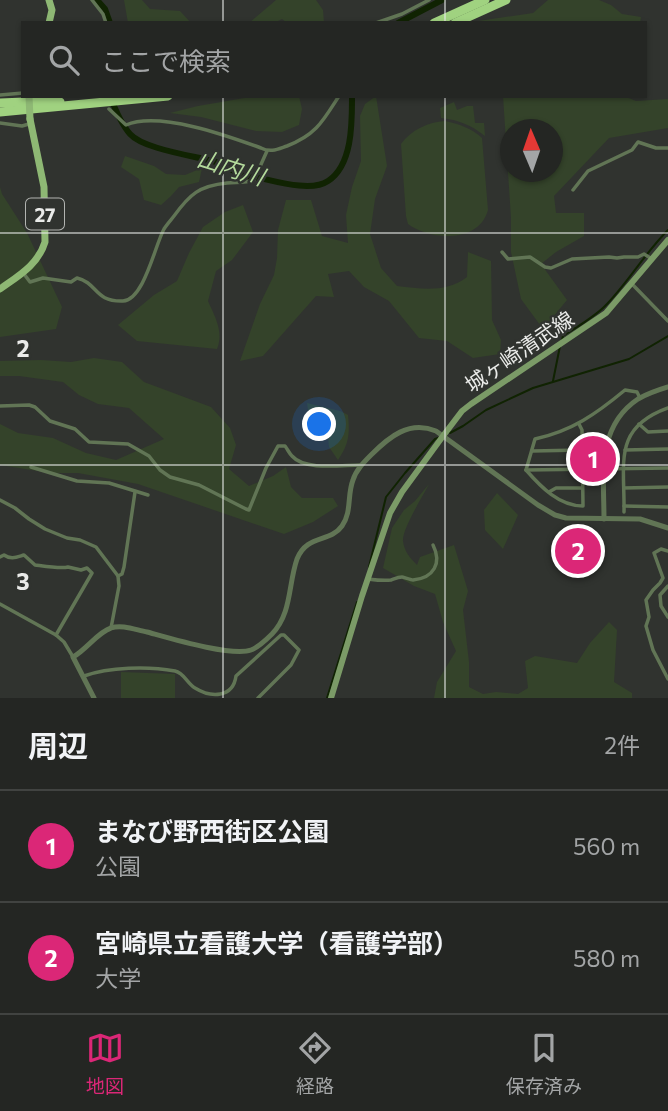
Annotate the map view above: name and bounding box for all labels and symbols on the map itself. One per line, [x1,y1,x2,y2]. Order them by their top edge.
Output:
north arrow [500,119,563,182]
water label: 山内川 [194,144,271,191]
road number: 27 [26,198,64,230]
street label: 城ヶ崎清武線 [460,305,578,397]
text: 2 [16,334,30,362]
your location [302,407,336,441]
pin: 1 [570,433,616,485]
pin: 2 [555,525,601,577]
text: 3 [16,567,30,595]

